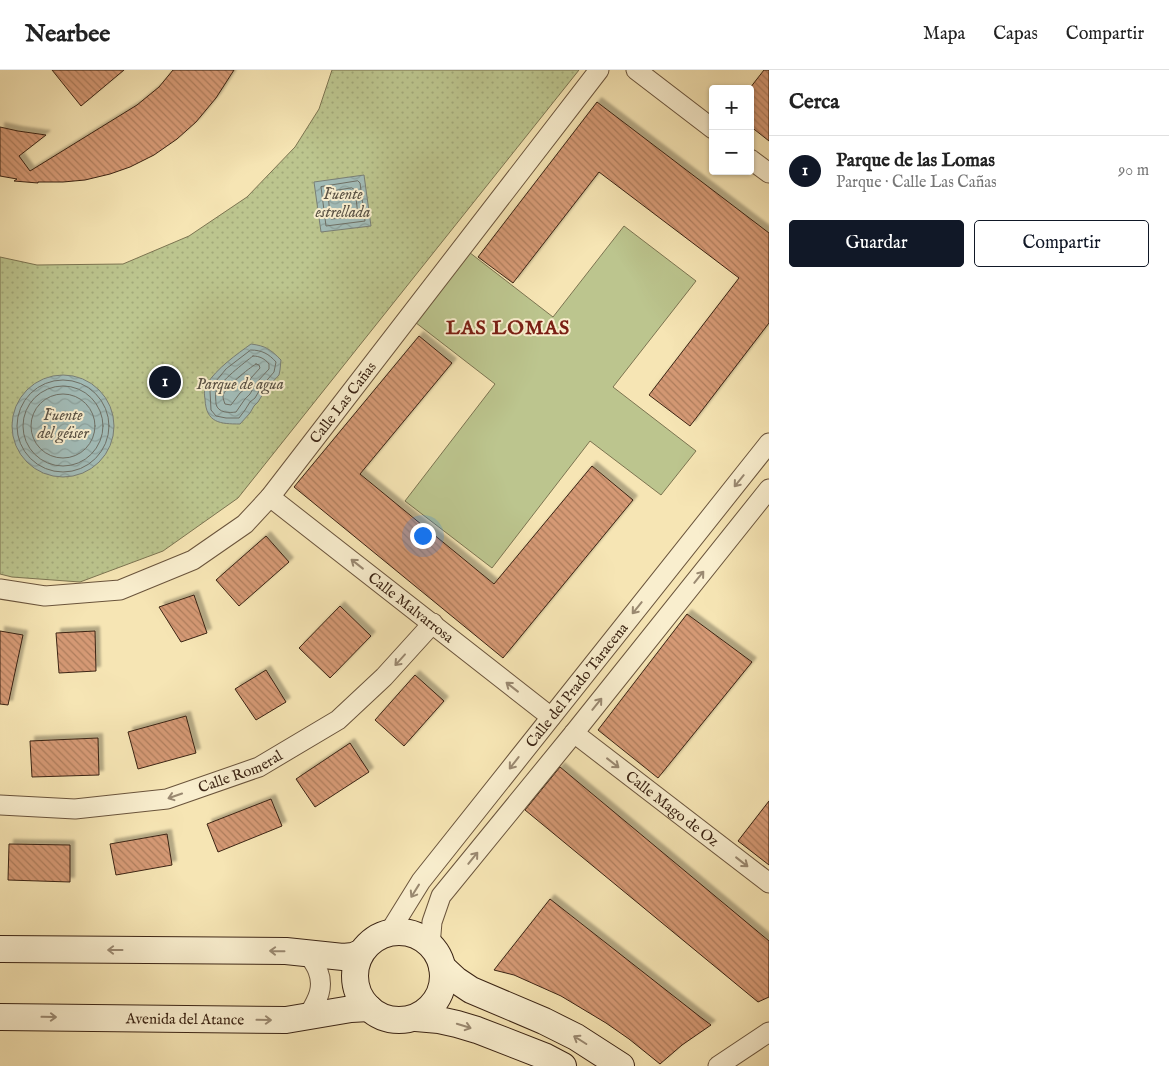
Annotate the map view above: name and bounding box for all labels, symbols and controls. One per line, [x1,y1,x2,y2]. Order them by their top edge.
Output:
text: Nearbee [25,19,110,50]
text: Mapa [923,23,965,46]
text: Capas [993,23,1038,46]
text: Compartir [1066,23,1144,46]
map controls [709,85,754,175]
button: + [709,85,754,130]
text: Cerca [789,89,839,116]
button: − [709,130,754,175]
text: Parque de las Lomas [836,149,995,173]
text: 1 [802,161,808,181]
text: 90 m [1118,161,1149,181]
text: Parque · Calle Las Cañas [836,173,997,193]
water label: Fuente estrellada [315,185,370,223]
button: Guardar [789,220,964,267]
button: Compartir [974,220,1149,267]
district label: LAS LOMAS [446,316,570,341]
street label: Calle Las Cañas [305,358,380,447]
pin: 1 [149,363,181,401]
water label: Parque de agua [196,375,284,395]
water label: Fuente del géiser [36,406,90,444]
one-way arrow [733,474,744,487]
your location [410,523,436,549]
one-way arrow [351,559,364,570]
street label: Calle Malvarrosa [364,568,458,647]
one-way arrow [693,571,704,584]
one-way arrow [632,601,643,614]
street label: Calle del Prado Taracena [521,619,632,751]
one-way arrow [394,653,406,666]
one-way arrow [506,681,519,692]
one-way arrow [592,698,603,711]
street label: Calle Romeral [196,745,287,797]
one-way arrow [509,756,520,769]
one-way arrow [606,757,619,768]
street label: Calle Mago de Oz [622,767,723,851]
one-way arrow [168,792,183,801]
one-way arrow [467,851,478,864]
one-way arrow [735,857,749,867]
one-way arrow [410,883,420,897]
one-way arrow [107,945,124,955]
one-way arrow [270,946,286,956]
street label: Avenida del Atance [125,1009,244,1029]
one-way arrow [40,1012,56,1022]
one-way arrow [255,1015,271,1024]
one-way arrow [456,1022,472,1032]
one-way arrow [574,1034,588,1044]

